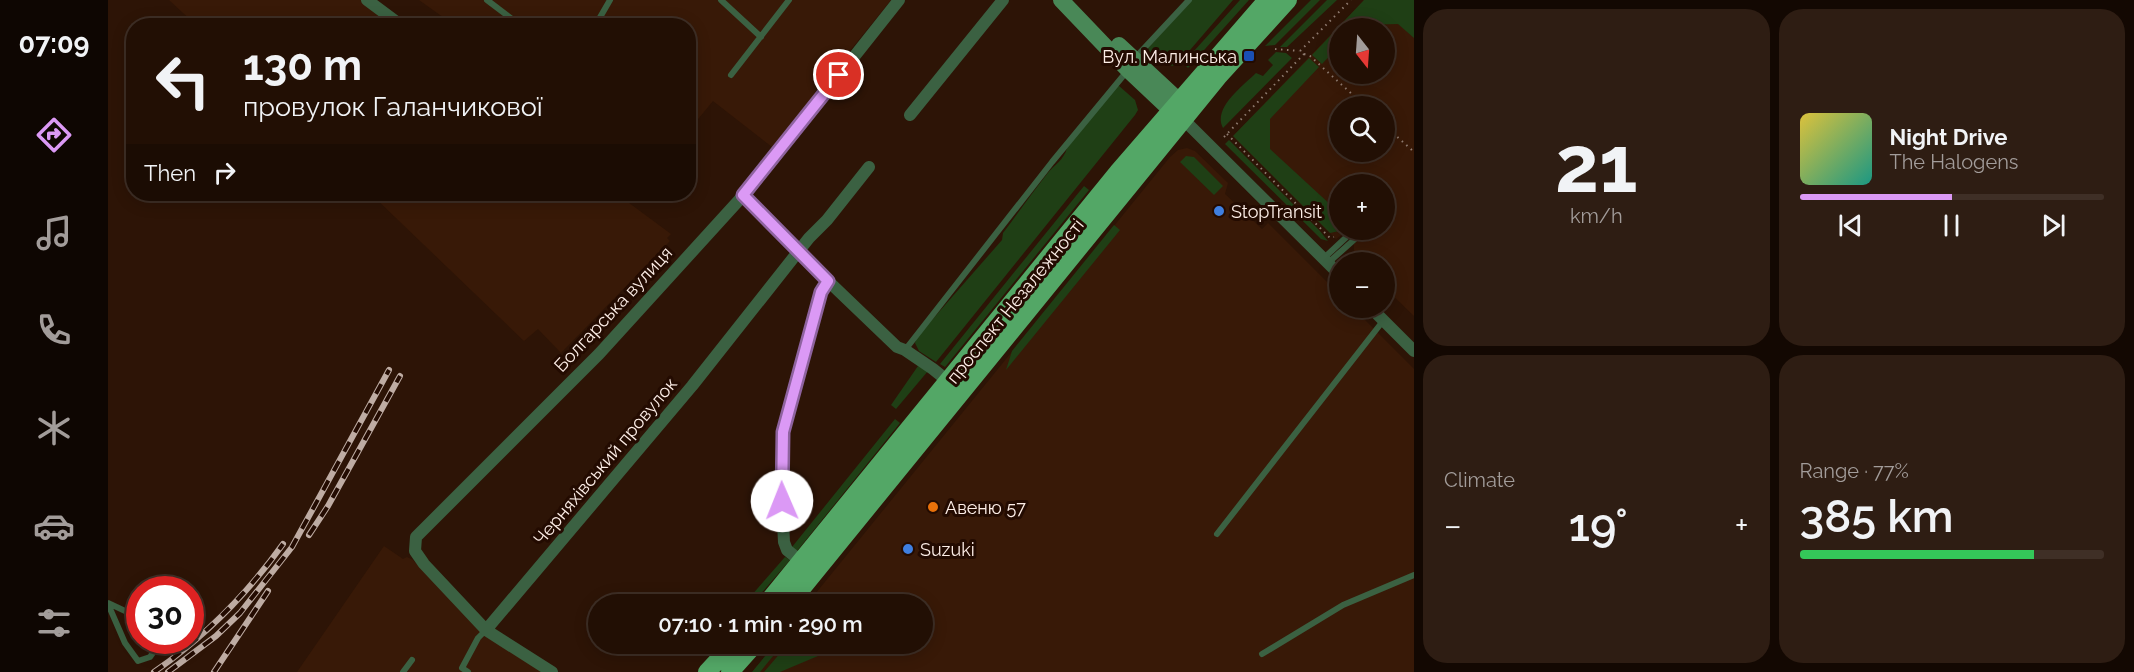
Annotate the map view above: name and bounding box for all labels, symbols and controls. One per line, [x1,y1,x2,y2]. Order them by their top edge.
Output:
north arrow [1329,18,1395,84]
map controls [1329,18,1395,318]
text: 07:09 [19,28,89,59]
text: 130 m [243,41,362,90]
icon: left [144,42,222,120]
place label: Вул. Малинська [1102,46,1237,67]
pin [813,49,864,100]
marker: Вул. Малинська [1242,49,1256,63]
icon: arrive [822,58,855,91]
text: провулок Галанчикової [243,91,543,122]
button: search [1329,96,1395,162]
icon: directions [33,114,75,156]
text: 21 [1555,119,1638,210]
text: Night Drive [1890,124,2008,150]
text: The Halogens [1890,150,2019,174]
icon: right [208,156,241,189]
text: Then [144,160,196,186]
button: + [1329,174,1395,240]
place label: StopTransit [1231,201,1322,222]
marker: StopTransit [1212,204,1226,218]
text: km/h [1570,204,1623,228]
icon: previous [1834,209,1867,242]
icon: pause [1935,209,1968,242]
icon: next [2037,209,2070,242]
icon: music [33,212,75,254]
street label: проспект Незалежності [942,214,1088,388]
street label: Болгарська вулиця [550,242,676,376]
button: − [1329,252,1395,318]
icon: phone [33,309,75,351]
street label: Черняхівський провулок [529,373,681,549]
icon: climate [33,407,75,449]
text: Range · 77% [1800,459,1909,483]
text: Climate [1444,468,1515,492]
position arrow [750,469,814,533]
text: 385 km [1800,490,1954,543]
place label: Авеню 57 [945,497,1026,518]
text: 19° [1569,499,1628,552]
marker: Авеню 57 [926,500,940,514]
icon: car [33,505,75,547]
text: − [1444,506,1462,545]
text: + [1735,506,1748,545]
place label: Suzuki [920,539,975,560]
marker: Suzuki [901,542,915,556]
speed limit sign: 30 [126,576,204,654]
icon: filters [33,602,75,644]
text: 07:10 · 1 min · 290 m [658,611,863,637]

